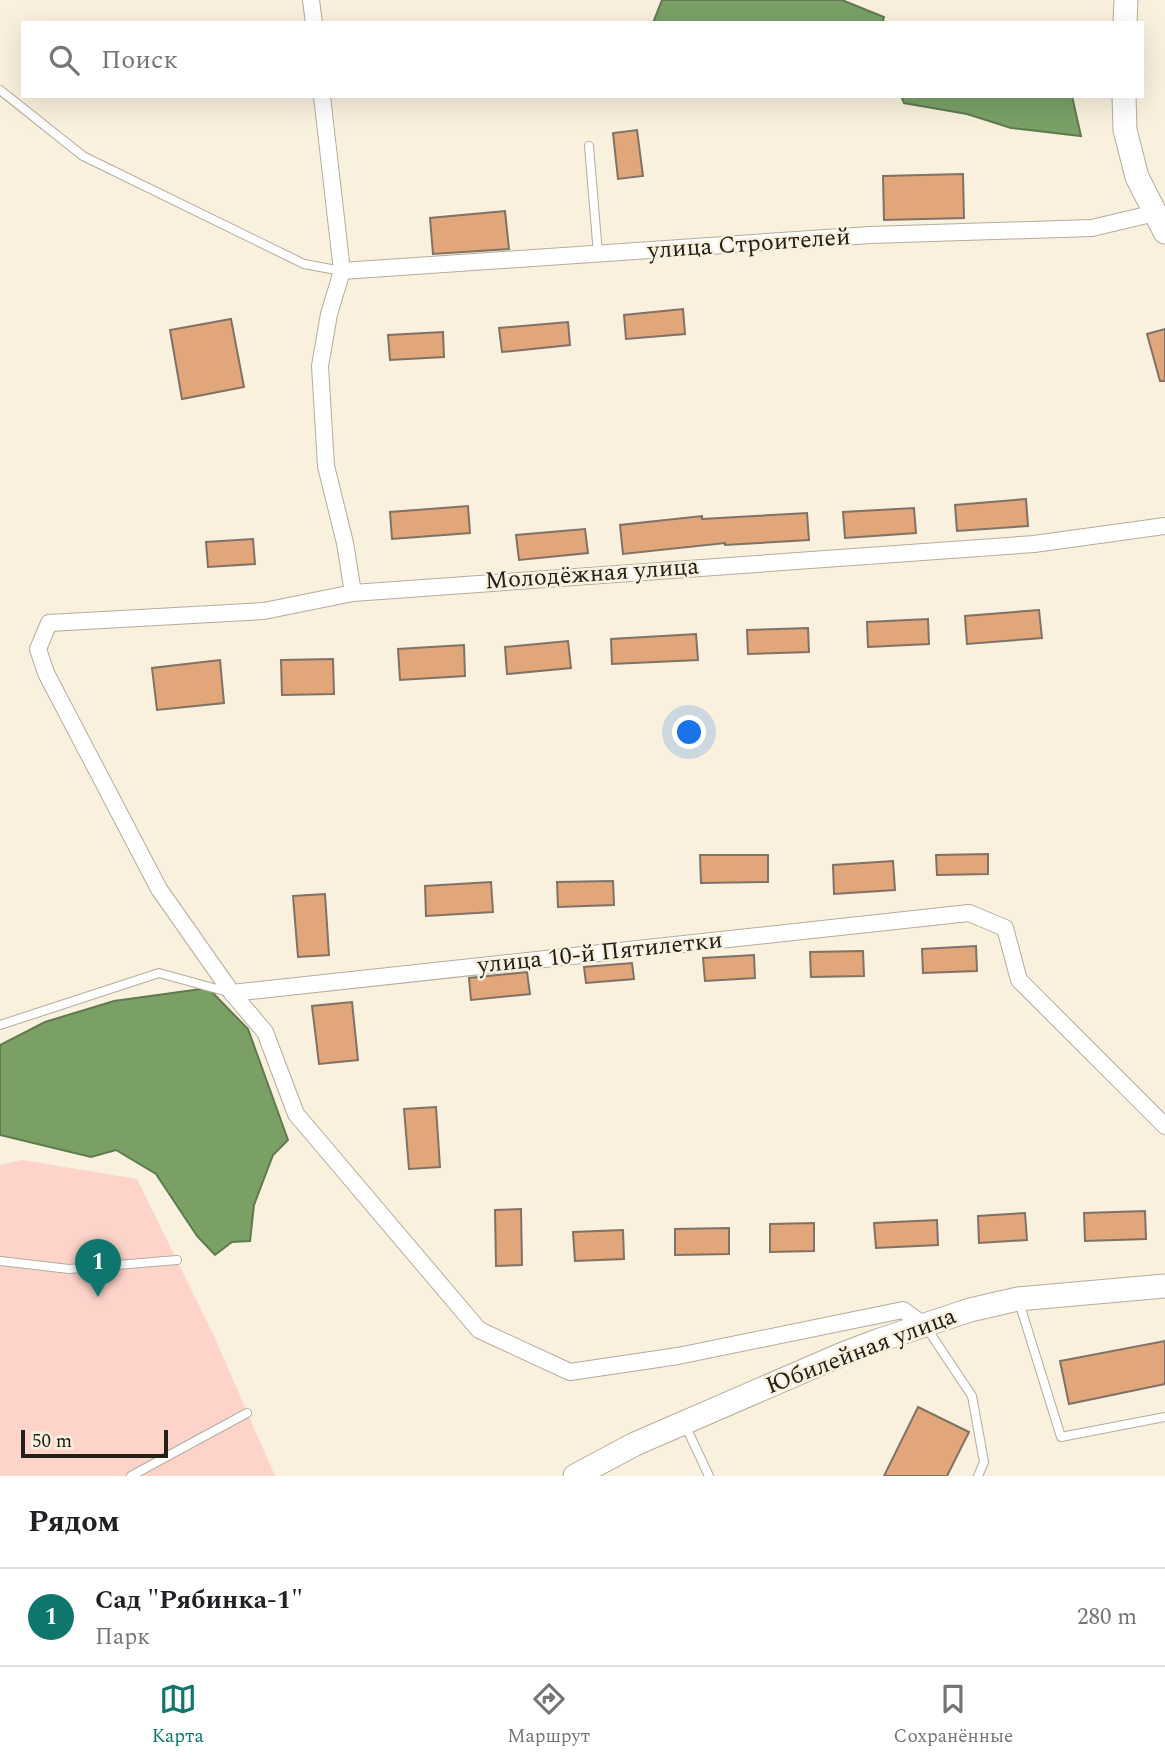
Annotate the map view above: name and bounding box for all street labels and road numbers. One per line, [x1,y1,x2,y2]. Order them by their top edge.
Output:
street label: улица Строителей [645,219,852,269]
street label: Молодёжная улица [484,549,700,599]
street label: улица 10-й Пятилетки [475,922,724,984]
street label: Юбилейная улица [761,1298,962,1404]

